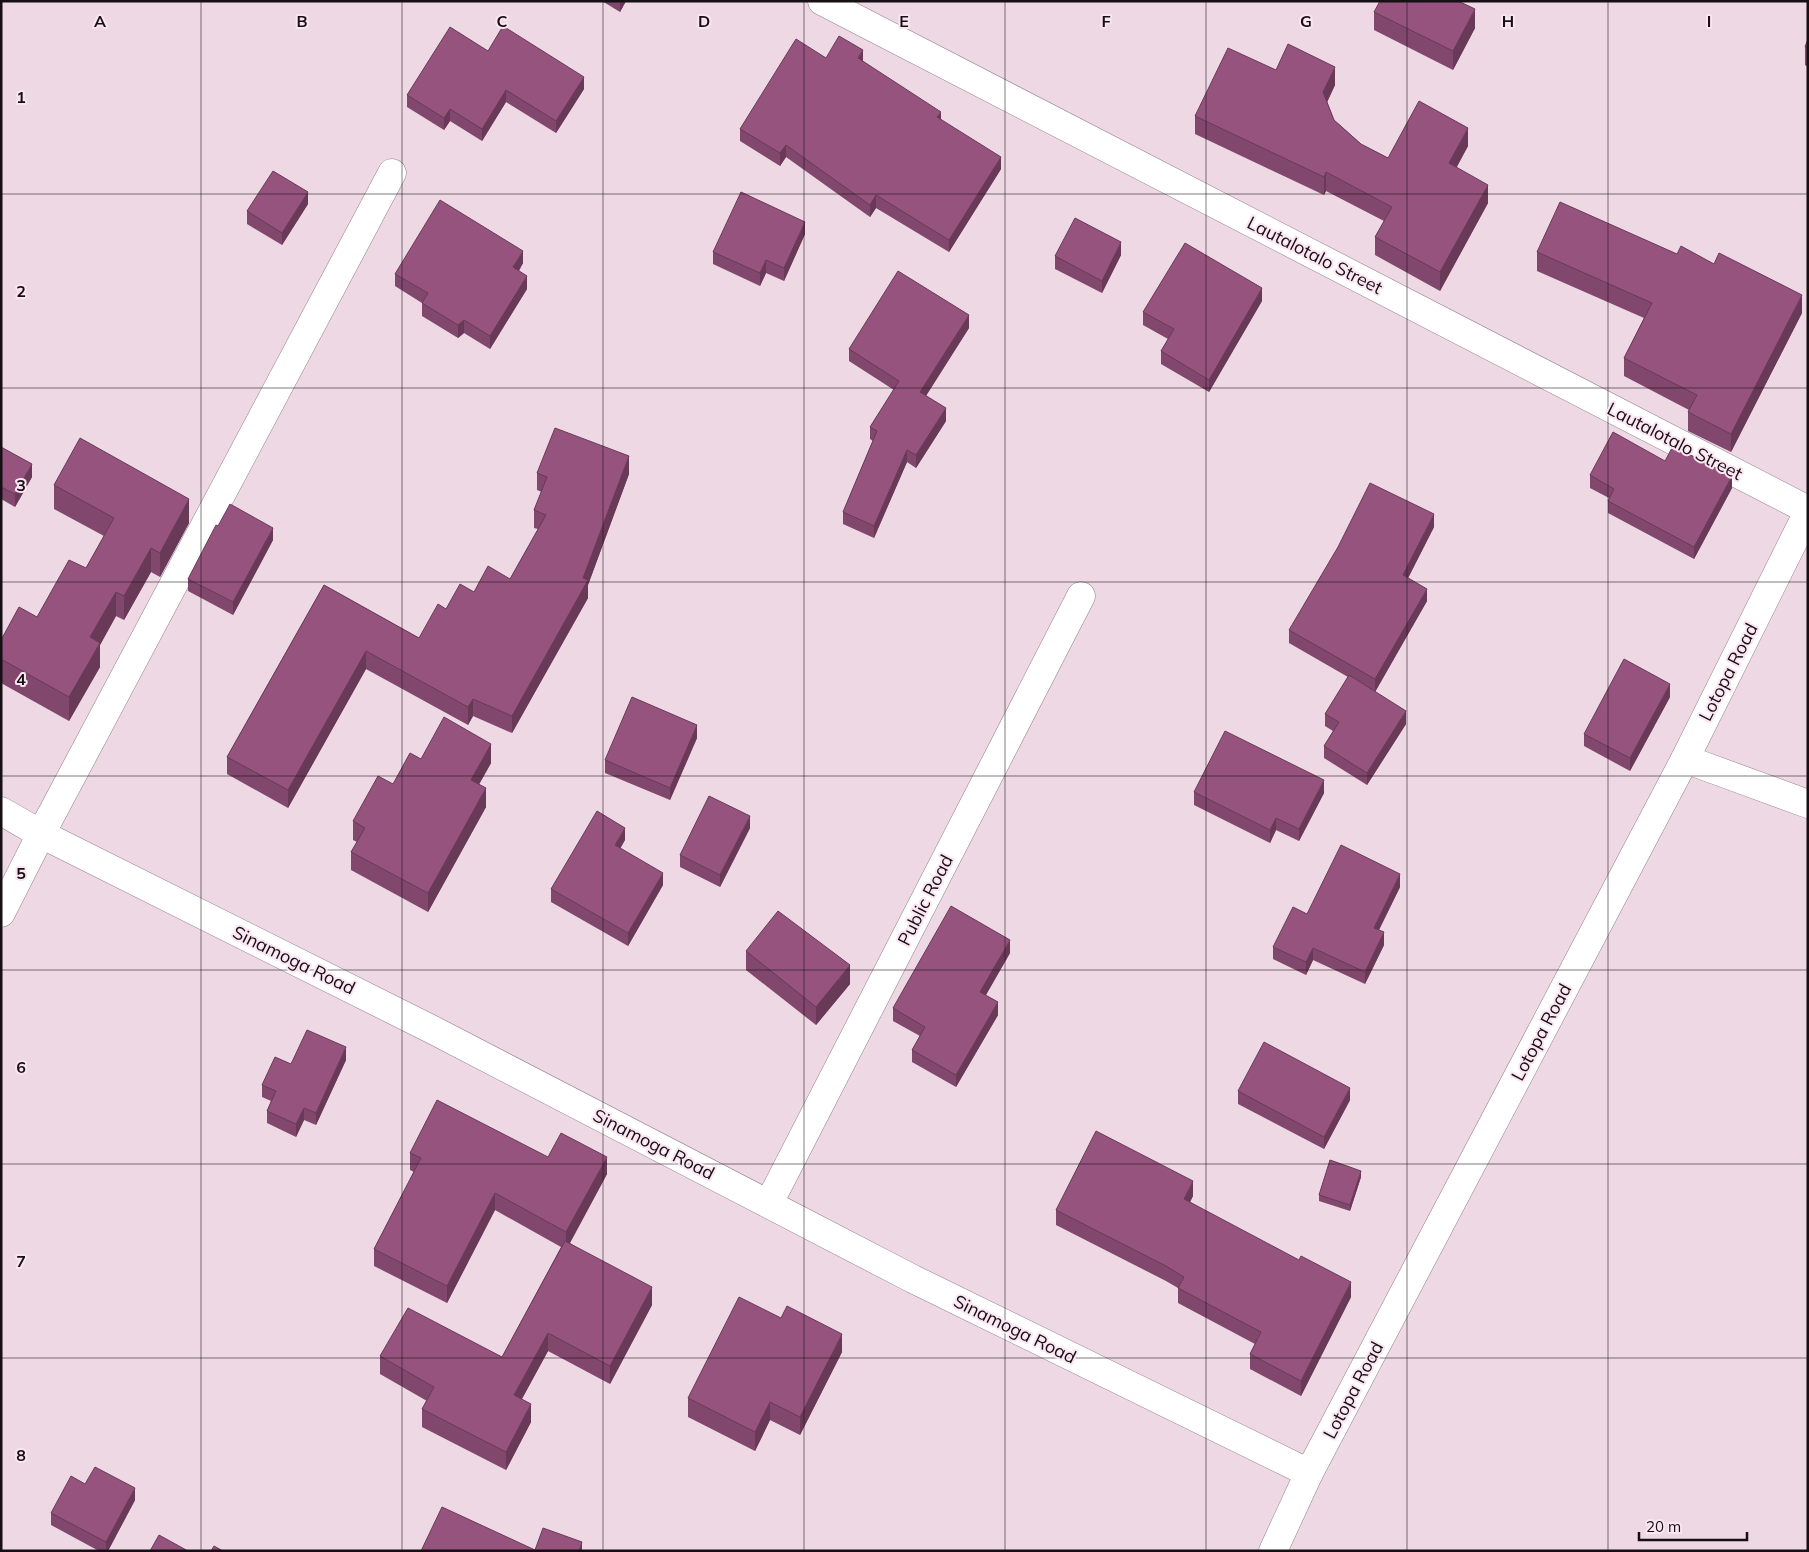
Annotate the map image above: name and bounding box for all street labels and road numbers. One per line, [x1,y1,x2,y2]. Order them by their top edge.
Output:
street label: Lautalotalo Street [1244,211,1386,299]
street label: Lautalotalo Street [1604,397,1746,485]
street label: Lotopa Road [1694,619,1762,725]
street label: Public Road [892,851,958,949]
street label: Sinamoga Road [229,920,359,1000]
street label: Lotopa Road [1506,979,1576,1085]
street label: Sinamoga Road [589,1103,719,1185]
street label: Sinamoga Road [950,1289,1080,1369]
street label: Lotopa Road [1318,1337,1388,1443]

